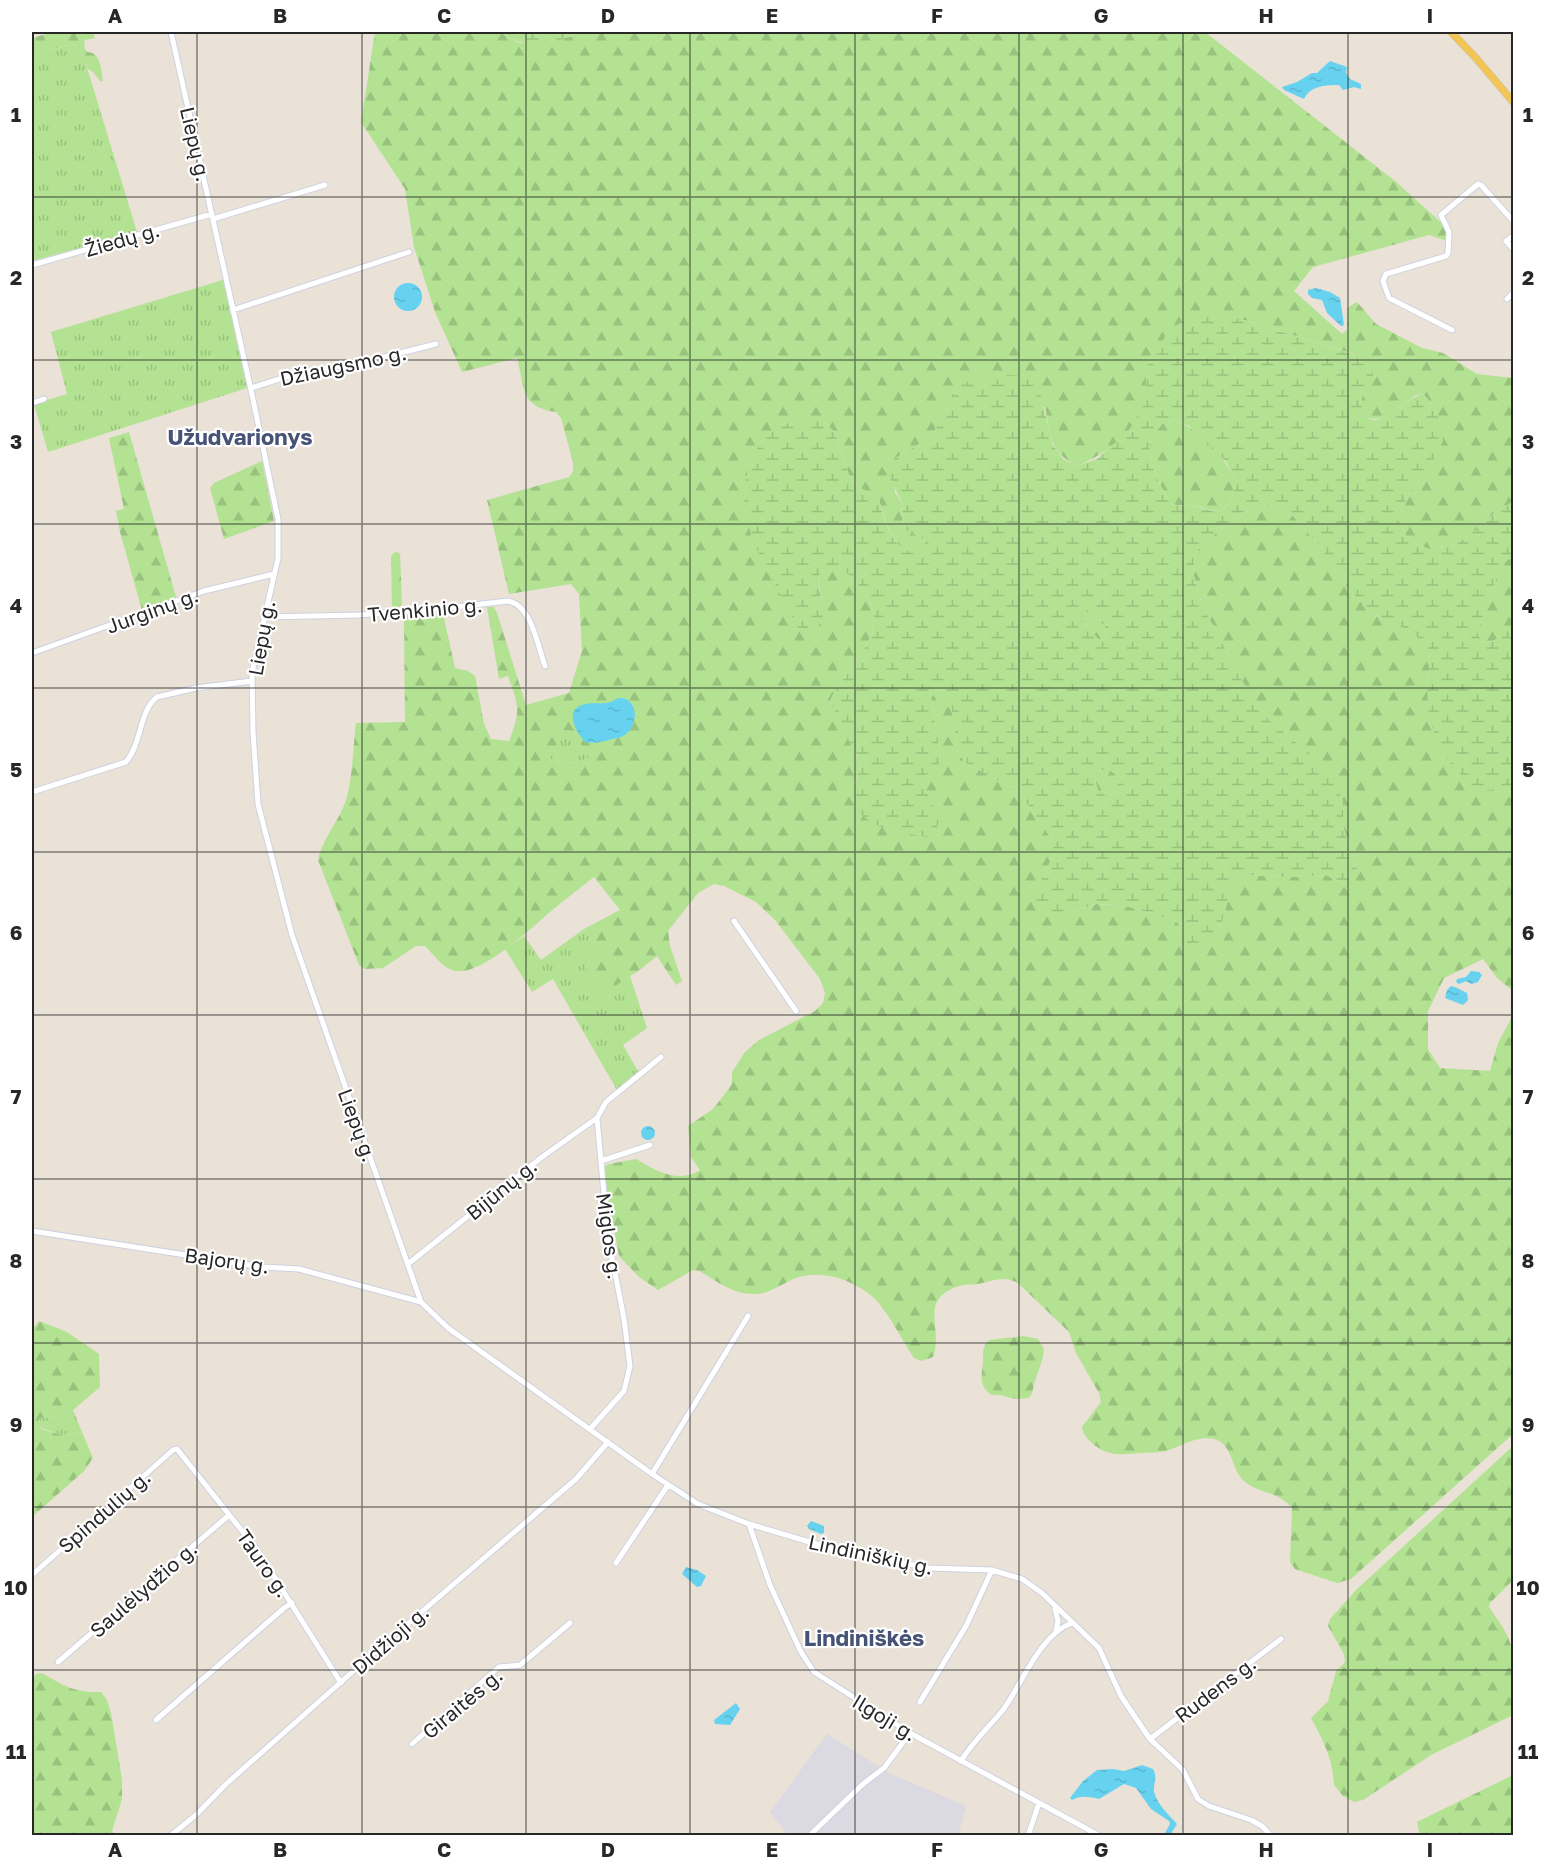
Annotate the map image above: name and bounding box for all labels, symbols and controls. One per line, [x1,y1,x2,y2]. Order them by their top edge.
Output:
text: A [108,3,122,27]
text: B [273,3,287,27]
text: C [437,3,451,27]
text: D [601,3,615,27]
text: E [766,3,778,27]
text: F [931,3,943,27]
text: G [1094,3,1108,27]
text: H [1258,3,1274,27]
text: I [1427,3,1433,27]
text: 1 [11,102,21,126]
text: 1 [1523,102,1533,126]
street label: Liepų g. [176,104,216,184]
street label: Žiedų g. [82,217,162,261]
text: 2 [10,265,22,289]
text: 2 [1522,265,1534,289]
street label: Džiaugsmo g. [278,340,408,390]
district label: Užudvarionys [167,423,313,450]
text: 3 [10,429,22,453]
text: 3 [1522,429,1534,453]
street label: Jurginų g. [103,582,201,638]
street label: Tvenkinio g. [367,592,483,626]
text: 4 [10,593,22,617]
text: 4 [1522,593,1534,617]
street label: Liepų g. [243,598,279,678]
text: 5 [10,757,22,781]
text: 5 [1522,757,1534,781]
text: 6 [10,920,22,944]
text: 6 [1522,920,1534,944]
text: 7 [11,1084,22,1108]
text: 7 [1523,1084,1534,1108]
street label: Liepų g. [334,1085,382,1165]
street label: Bijūnų g. [461,1153,541,1225]
street label: Miglos g. [592,1191,628,1281]
street label: Bajorų g. [183,1242,271,1278]
text: 8 [10,1248,22,1272]
text: 8 [1522,1248,1534,1272]
text: 9 [10,1412,22,1436]
text: 9 [1522,1412,1534,1436]
street label: Spindulių g. [53,1464,155,1558]
street label: Tauro g. [232,1525,296,1601]
street label: Lindiniškių g. [806,1529,936,1579]
street label: Saulėlydžio g. [85,1536,201,1642]
text: 10 [4,1575,28,1599]
text: 10 [1516,1575,1540,1599]
street label: Didžioji g. [347,1599,433,1679]
district label: Lindiniškės [804,1624,924,1651]
street label: Rudens g. [1170,1651,1260,1727]
street label: Giraitės g. [417,1663,507,1743]
street label: Ilgoji g. [848,1688,922,1746]
text: 11 [6,1739,26,1763]
text: 11 [1518,1739,1538,1763]
text: A [108,1837,122,1861]
text: B [273,1837,287,1861]
text: C [437,1837,451,1861]
text: D [601,1837,615,1861]
text: E [766,1837,778,1861]
text: F [931,1837,943,1861]
text: G [1094,1837,1108,1861]
text: H [1258,1837,1274,1861]
text: I [1427,1837,1433,1861]

